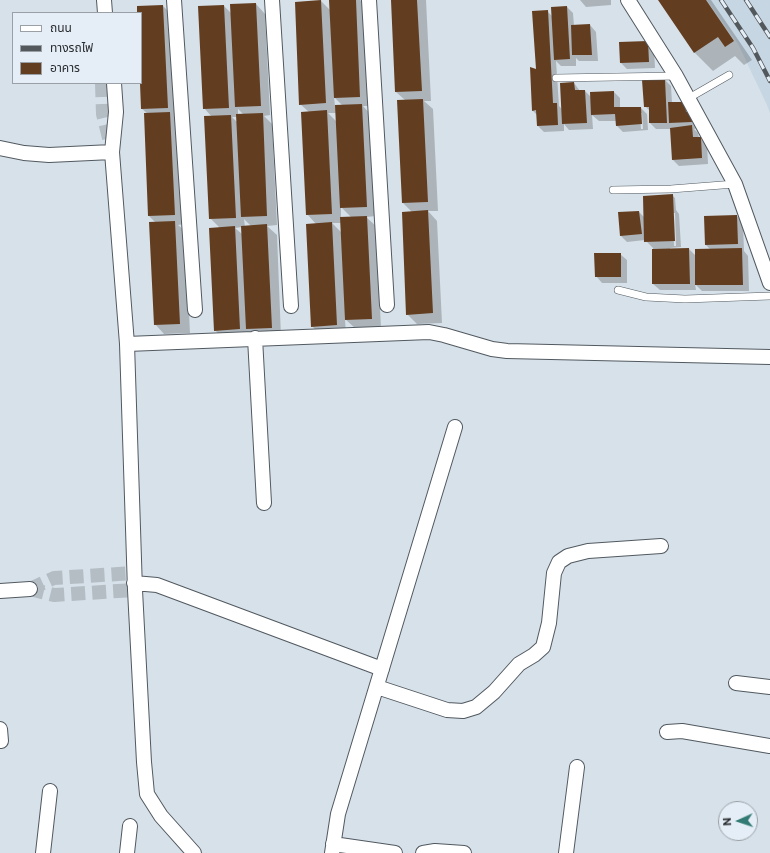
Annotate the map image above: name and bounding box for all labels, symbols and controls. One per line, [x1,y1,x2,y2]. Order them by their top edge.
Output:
legend [12,12,142,84]
text: ถนน [50,20,72,34]
text: ทางรถไฟ [50,40,93,54]
text: อาคาร [50,60,80,74]
north arrow [718,801,758,841]
text: N [720,817,733,826]

